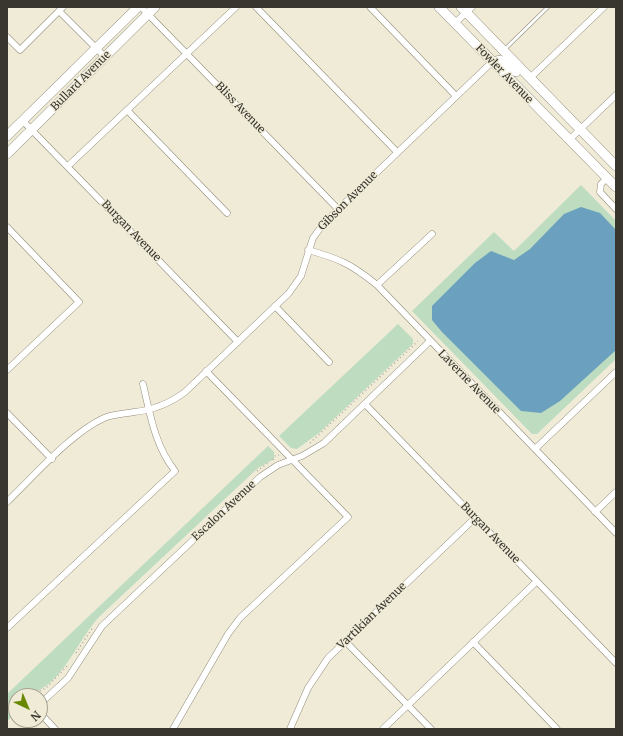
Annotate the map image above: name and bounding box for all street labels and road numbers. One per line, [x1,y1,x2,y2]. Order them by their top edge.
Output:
street label: Fowler Avenue [472,42,536,106]
street label: Bullard Avenue [48,48,114,114]
street label: Bliss Avenue [212,80,268,136]
street label: Gibson Avenue [316,169,380,233]
street label: Burgan Avenue [98,198,164,264]
street label: Laverne Avenue [435,347,503,417]
street label: Escalon Avenue [189,478,259,544]
street label: Burgan Avenue [457,500,523,566]
street label: Vartikian Avenue [335,580,409,652]

